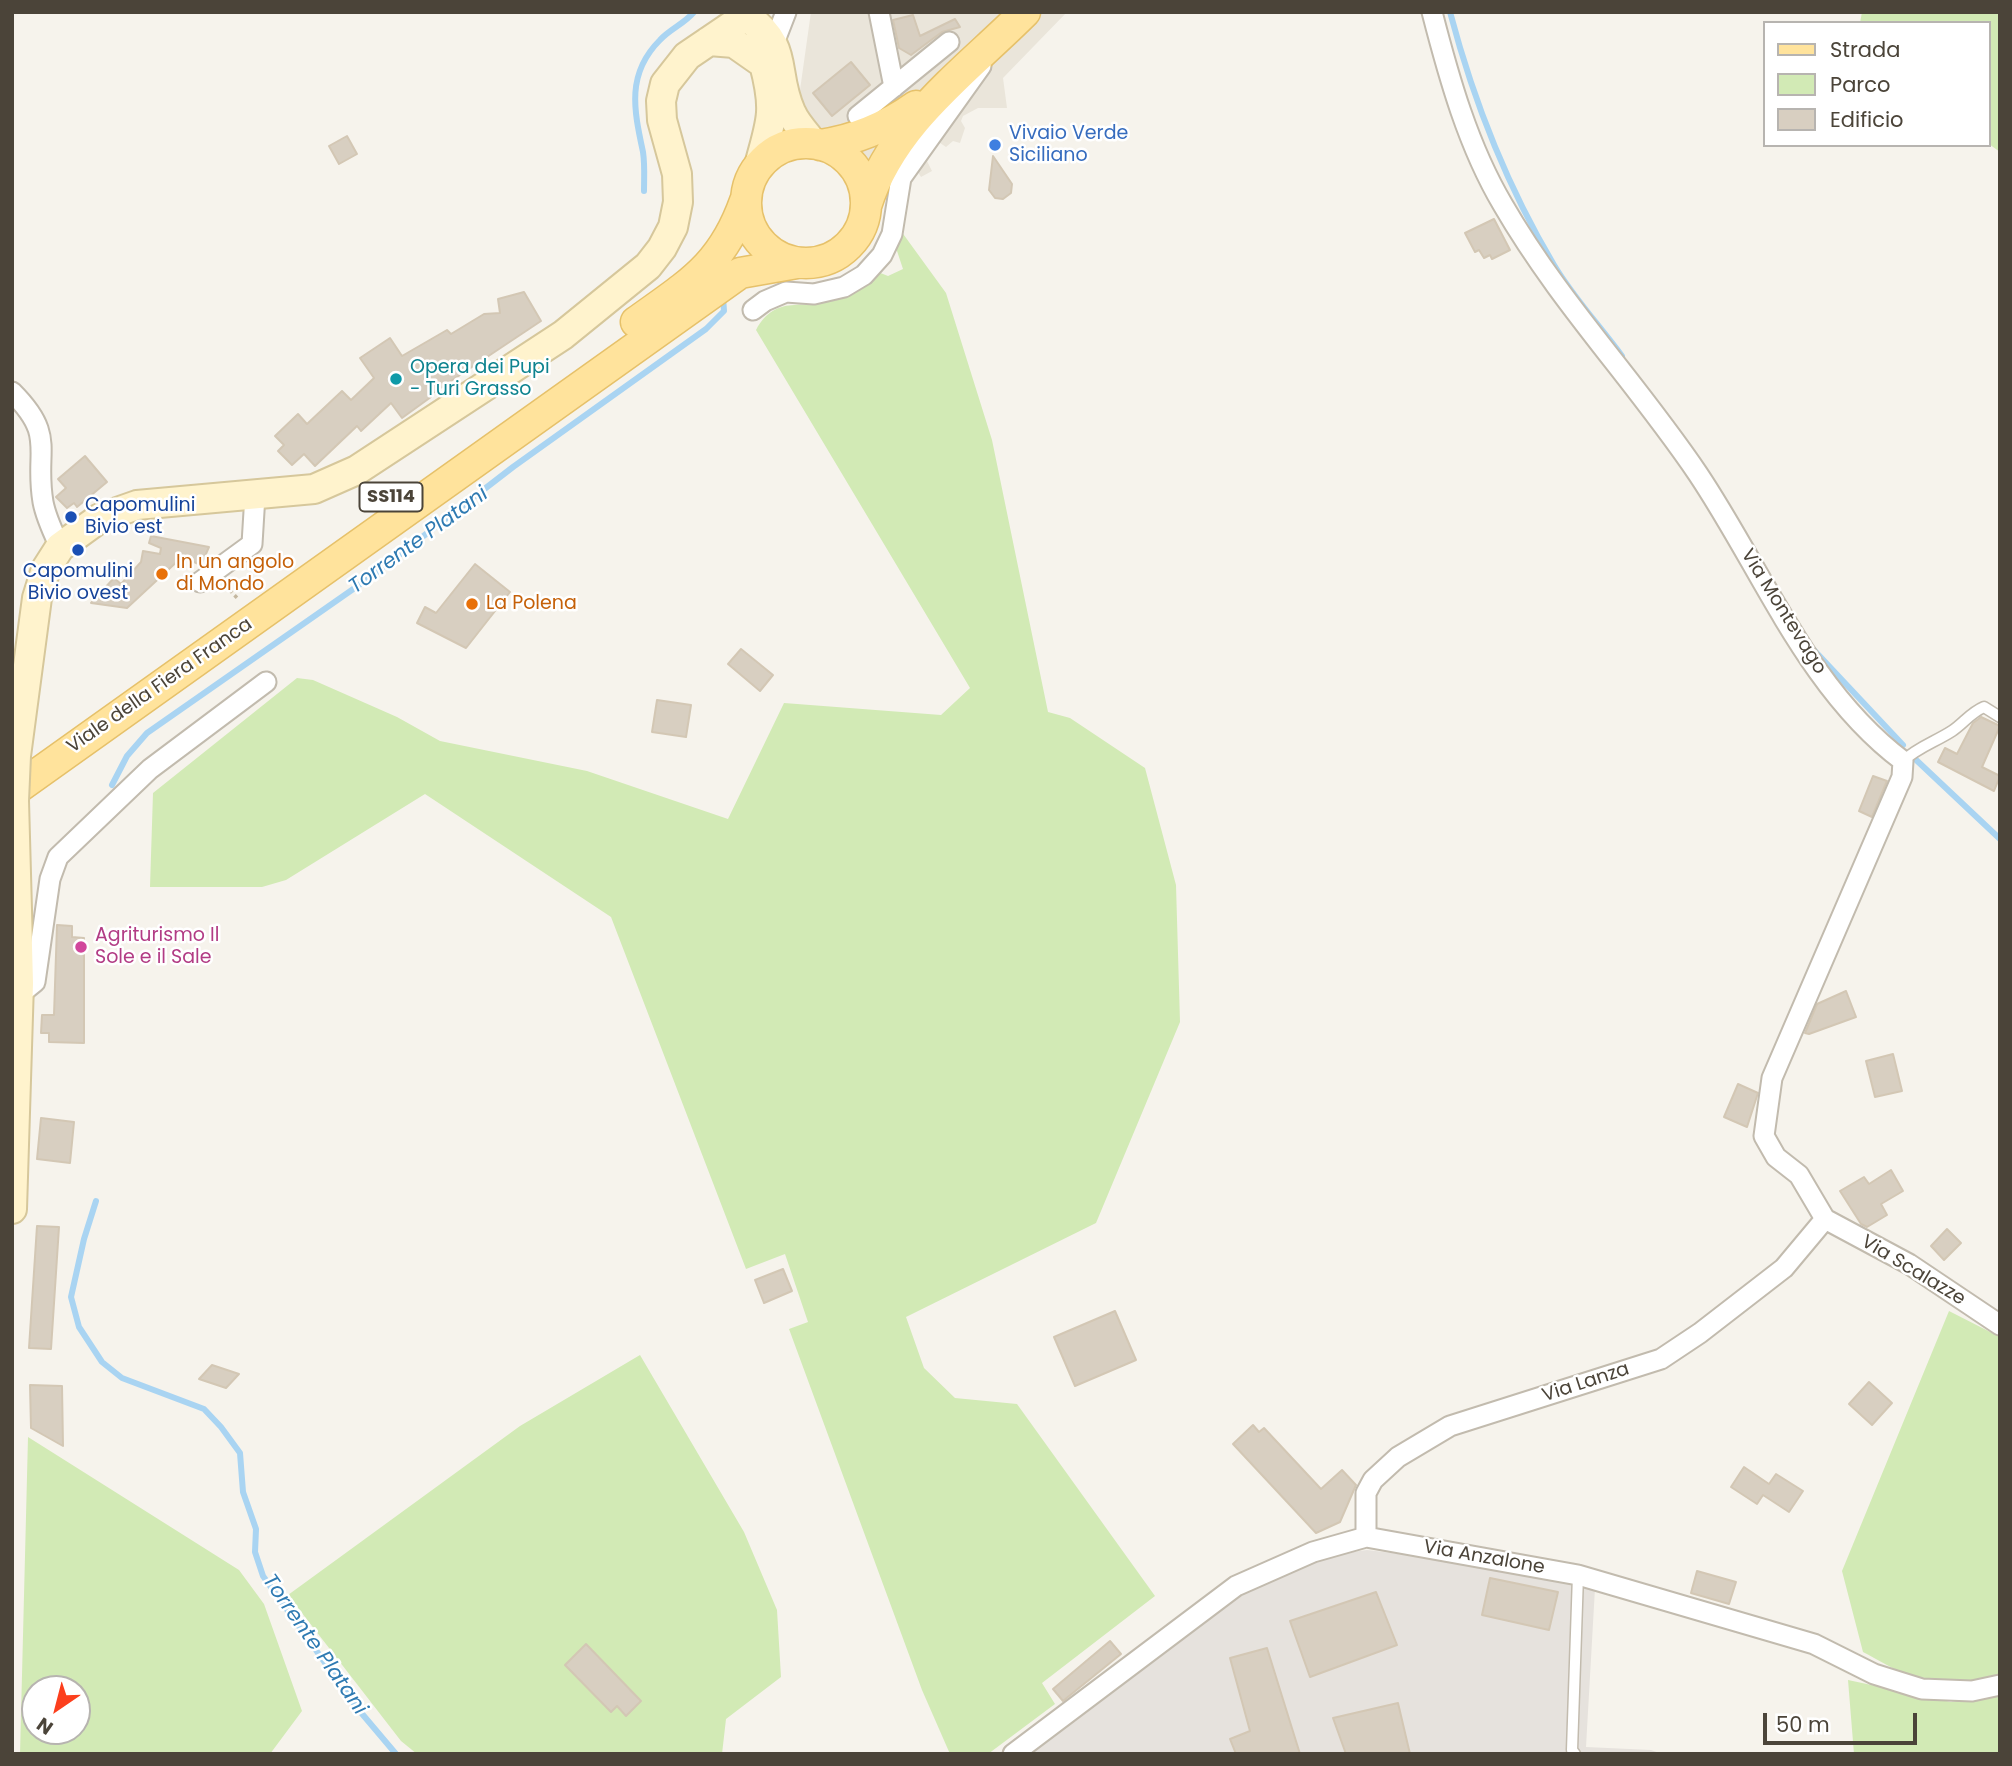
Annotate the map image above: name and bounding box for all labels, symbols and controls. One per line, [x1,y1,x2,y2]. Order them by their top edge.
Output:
legend [1764,21,1991,147]
text: Strada [1830,35,1900,64]
text: Parco [1830,70,1890,99]
text: Edificio [1830,105,1904,134]
place label: Vivaio Verde Siciliano [1009,123,1128,167]
marker: Vivaio Verde Siciliano [987,137,1003,153]
place label: Opera dei Pupi - Turi Grasso [410,357,550,401]
marker: Opera dei Pupi - Turi Grasso [388,371,404,387]
water label: Torrente Platani [345,482,493,600]
road number: SS114 [360,482,422,512]
place label: Capomulini Bivio est [85,495,195,539]
marker: Capomulini Bivio est [63,509,79,525]
marker: Capomulini Bivio ovest [70,542,86,558]
street label: Via Montevago [1735,545,1831,679]
place label: In un angolo di Mondo [176,552,294,596]
place label: Capomulini Bivio ovest [23,561,133,605]
marker: In un angolo di Mondo [154,566,170,582]
place label: La Polena [486,593,577,615]
marker: La Polena [464,596,480,612]
street label: Viale della Fiera Franca [63,613,257,759]
place label: Agriturismo Il Sole e il Sale [95,925,219,969]
marker: Agriturismo Il Sole e il Sale [73,939,89,955]
street label: Via Scalazze [1857,1231,1969,1311]
street label: Via Lanza [1540,1358,1632,1408]
street label: Via Anzalone [1422,1536,1546,1580]
water label: Torrente Platani [256,1570,372,1720]
north arrow [21,1675,91,1745]
scale bar [1767,1700,1921,1744]
text: 50 m [1776,1710,1830,1739]
text: N [31,1711,58,1741]

